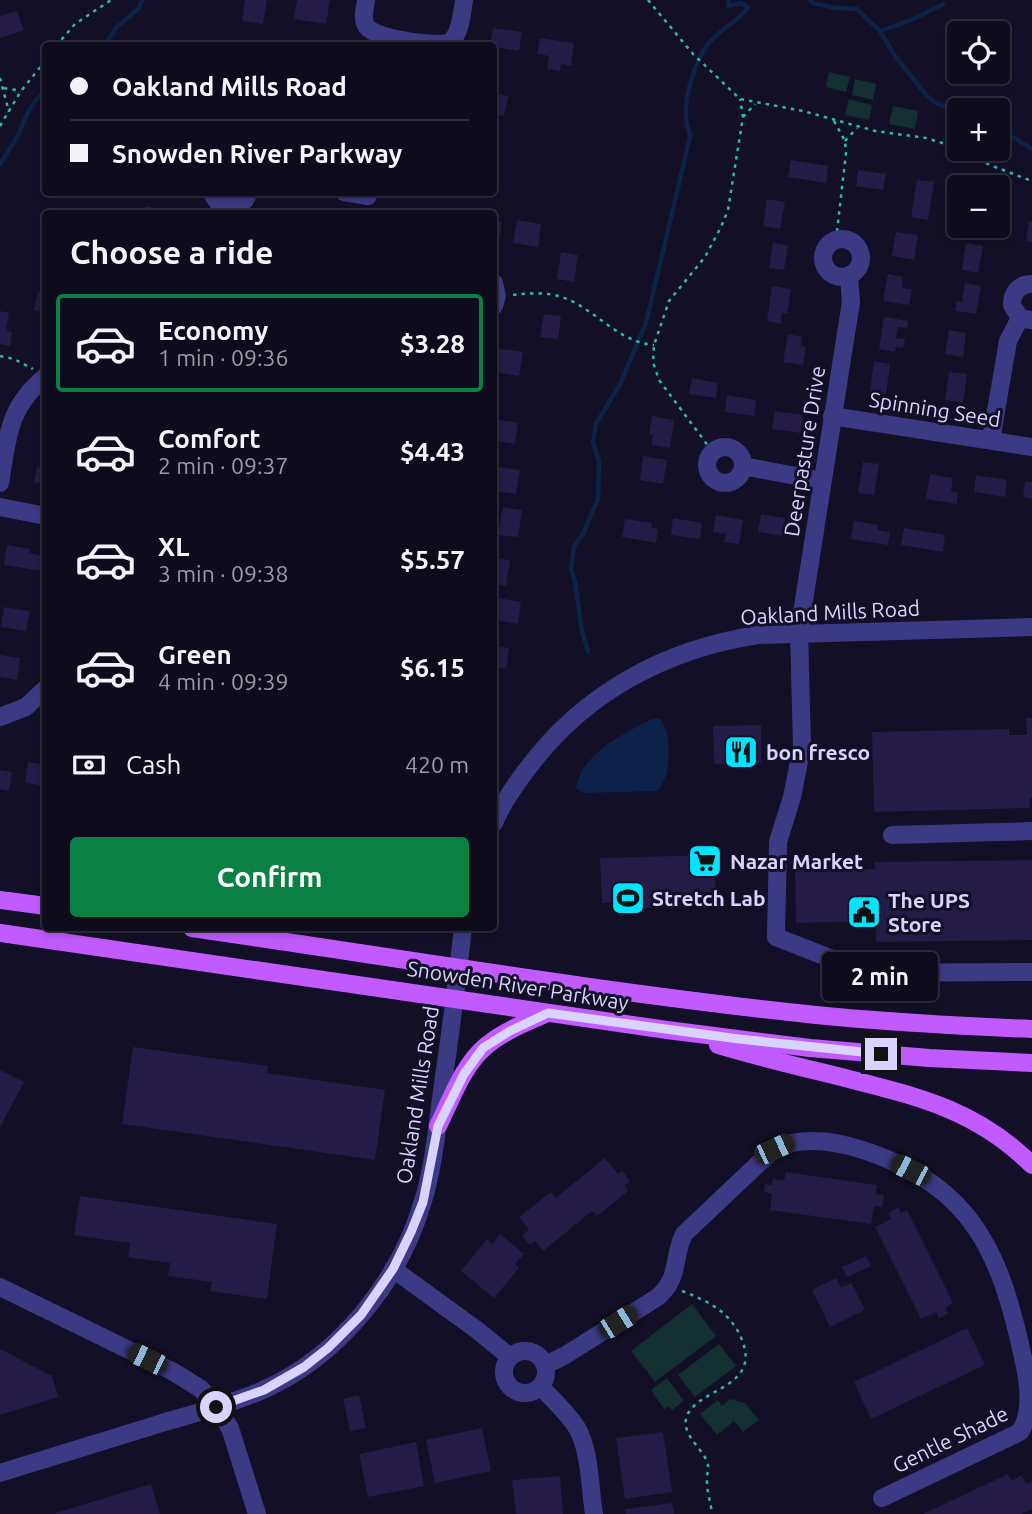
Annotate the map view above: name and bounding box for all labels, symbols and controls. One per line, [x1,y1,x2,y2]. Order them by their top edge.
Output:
map controls [947,21,1010,238]
button: locate [947,21,1010,84]
text: Oakland Mills Road [112,72,347,101]
button: + [947,98,1010,161]
text: Snowden River Parkway [112,139,402,168]
button: − [947,175,1010,238]
text: Choose a ride [70,234,273,270]
icon: car [74,312,137,375]
text: Economy [158,316,268,345]
text: $3.28 [400,329,465,358]
text: 1 min · 09:36 [158,345,289,370]
street label: Deerpasture Drive [779,364,829,538]
street label: Spinning Seed [868,387,1002,431]
icon: car [74,420,137,483]
text: Comfort [158,424,261,453]
text: $4.43 [400,437,465,466]
text: 2 min · 09:37 [158,453,289,478]
icon: car [74,528,137,591]
text: XL [158,532,189,561]
text: $5.57 [400,545,465,574]
text: 3 min · 09:38 [158,561,289,586]
street label: Oakland Mills Road [740,595,920,629]
icon: car [74,636,137,699]
text: Green [158,640,232,669]
text: $6.15 [400,653,465,682]
text: 4 min · 09:39 [158,669,289,694]
restaurant icon: bon fresco [722,733,760,771]
place label: bon fresco [766,740,870,764]
icon: cash [70,746,108,784]
text: Cash [126,750,181,779]
text: 420 m [405,752,469,777]
button: Confirm [70,837,469,917]
supermarket icon: Nazar Market [686,842,724,880]
place label: Nazar Market [730,849,863,873]
sports icon: Stretch Lab [609,879,647,917]
place label: Stretch Lab [652,886,766,910]
place label: The UPS Store [888,888,970,936]
public building icon: The UPS Store [845,893,883,931]
callout: 2 min [823,953,939,1002]
street label: Snowden River Parkway [406,956,630,1014]
text: 2 min [851,964,909,989]
street label: Oakland Mills Road [391,1004,443,1186]
route end [865,1038,897,1070]
car [751,1131,798,1167]
car [887,1151,934,1189]
car [595,1302,642,1342]
car [124,1340,171,1378]
route start [200,1391,232,1423]
street label: Gentle Shade [888,1401,1012,1477]

